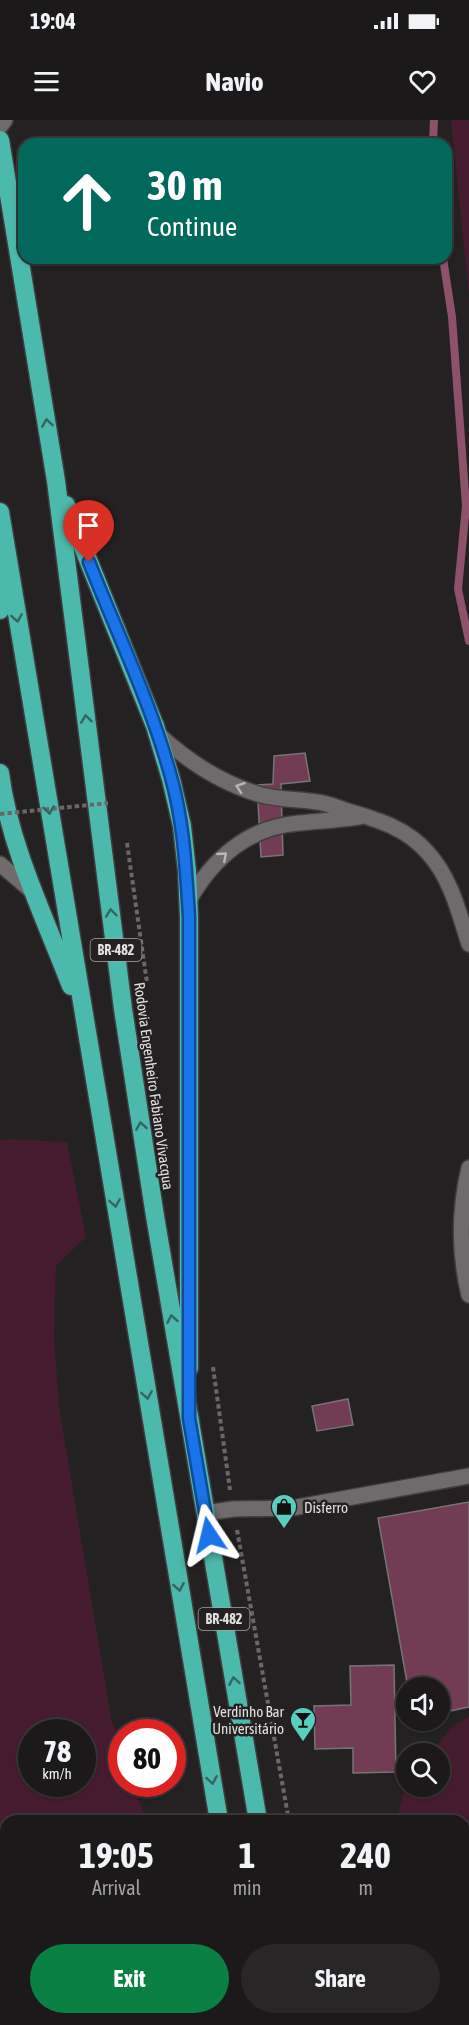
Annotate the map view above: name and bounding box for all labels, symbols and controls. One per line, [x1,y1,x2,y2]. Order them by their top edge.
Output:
text: 19:04 [30,8,76,34]
icon: menu [30,65,63,98]
icon: heart [406,65,439,98]
text: Navio [205,66,264,97]
text: 30 m [147,161,222,209]
icon: ahead [48,162,126,240]
text: Continue [147,211,237,242]
one-way arrow [41,418,53,428]
pin [63,500,114,562]
icon: arrive [72,509,105,542]
one-way arrow [11,613,23,622]
one-way arrow [81,715,93,724]
one-way arrow [235,782,246,795]
one-way arrow [43,805,55,815]
one-way arrow [216,852,227,863]
one-way arrow [105,908,118,917]
road number: BR-482 [90,939,142,961]
street label: Rodovia Engenheiro Fabiano Vivacqua [131,981,177,1191]
one-way arrow [136,1122,148,1131]
one-way arrow [108,1198,120,1207]
one-way arrow [167,1314,179,1324]
one-way arrow [140,1391,152,1400]
shop icon: Disferro [269,1492,299,1530]
place label: Disferro [304,1499,348,1516]
position arrow [177,1503,241,1567]
one-way arrow [172,1582,185,1592]
road number: BR-482 [198,1608,250,1630]
one-way arrow [228,1676,241,1686]
map controls [396,1677,450,1797]
button: sound [396,1677,450,1731]
place label: Verdinho Bar Universitário [212,1703,285,1737]
bar icon: Verdinho Bar Universitário [288,1705,318,1743]
speed limit sign: 80 [108,1719,186,1797]
text: 78 [43,1734,71,1768]
button: search [396,1743,450,1797]
text: km/h [42,1765,72,1782]
one-way arrow [205,1774,218,1784]
text: 19:05 [79,1834,154,1876]
text: 1 [239,1834,255,1876]
text: 240 [340,1834,391,1876]
text: Arrival [92,1876,141,1899]
text: min [233,1876,261,1899]
text: m [358,1876,373,1899]
button: Exit [30,1944,229,2013]
button: Share [241,1944,440,2013]

